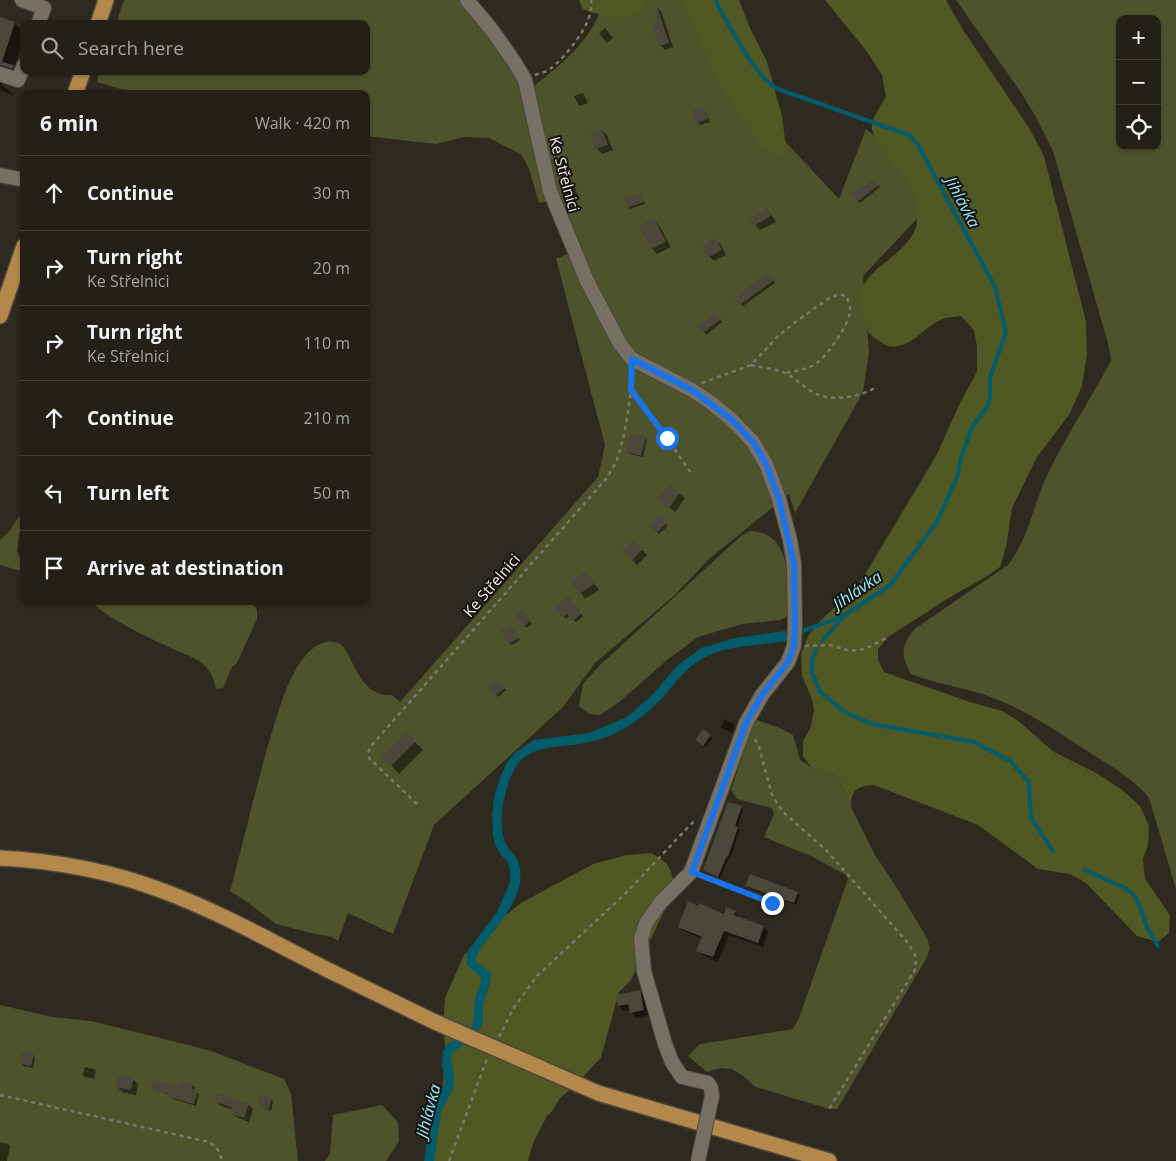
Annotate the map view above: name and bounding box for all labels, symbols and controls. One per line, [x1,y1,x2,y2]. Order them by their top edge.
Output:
map controls [1116,15,1161,150]
button: + [1116,15,1161,60]
search box [20,20,370,75]
icon: search [38,34,66,62]
text: Search here [78,35,184,61]
button: − [1116,60,1161,105]
button: locate [1116,105,1161,150]
text: 6 min [40,109,98,137]
text: Walk · 420 m [255,112,350,134]
street label: Ke Střelnici [545,134,585,214]
water label: Jihlávka [939,170,986,231]
icon: ahead [40,179,68,207]
text: Continue [87,180,174,206]
text: 30 m [313,182,350,204]
text: Turn right [87,244,182,270]
icon: right [40,254,68,282]
text: 20 m [313,257,350,279]
text: Ke Střelnici [87,270,170,292]
text: Turn right [87,319,182,345]
icon: right [40,329,68,357]
text: 110 m [304,332,350,354]
text: Ke Střelnici [87,345,170,367]
icon: ahead [40,404,68,432]
text: Continue [87,405,174,431]
text: 210 m [304,407,350,429]
route start [656,427,679,450]
icon: left [40,479,68,507]
text: Turn left [87,480,169,506]
text: 50 m [313,482,350,504]
street label: Ke Střelnici [458,549,524,621]
icon: arrive [40,554,68,582]
text: Arrive at destination [87,555,284,581]
water label: Jihlávka [826,566,886,616]
route end [761,892,784,915]
water label: Jihlávka [409,1082,446,1143]

